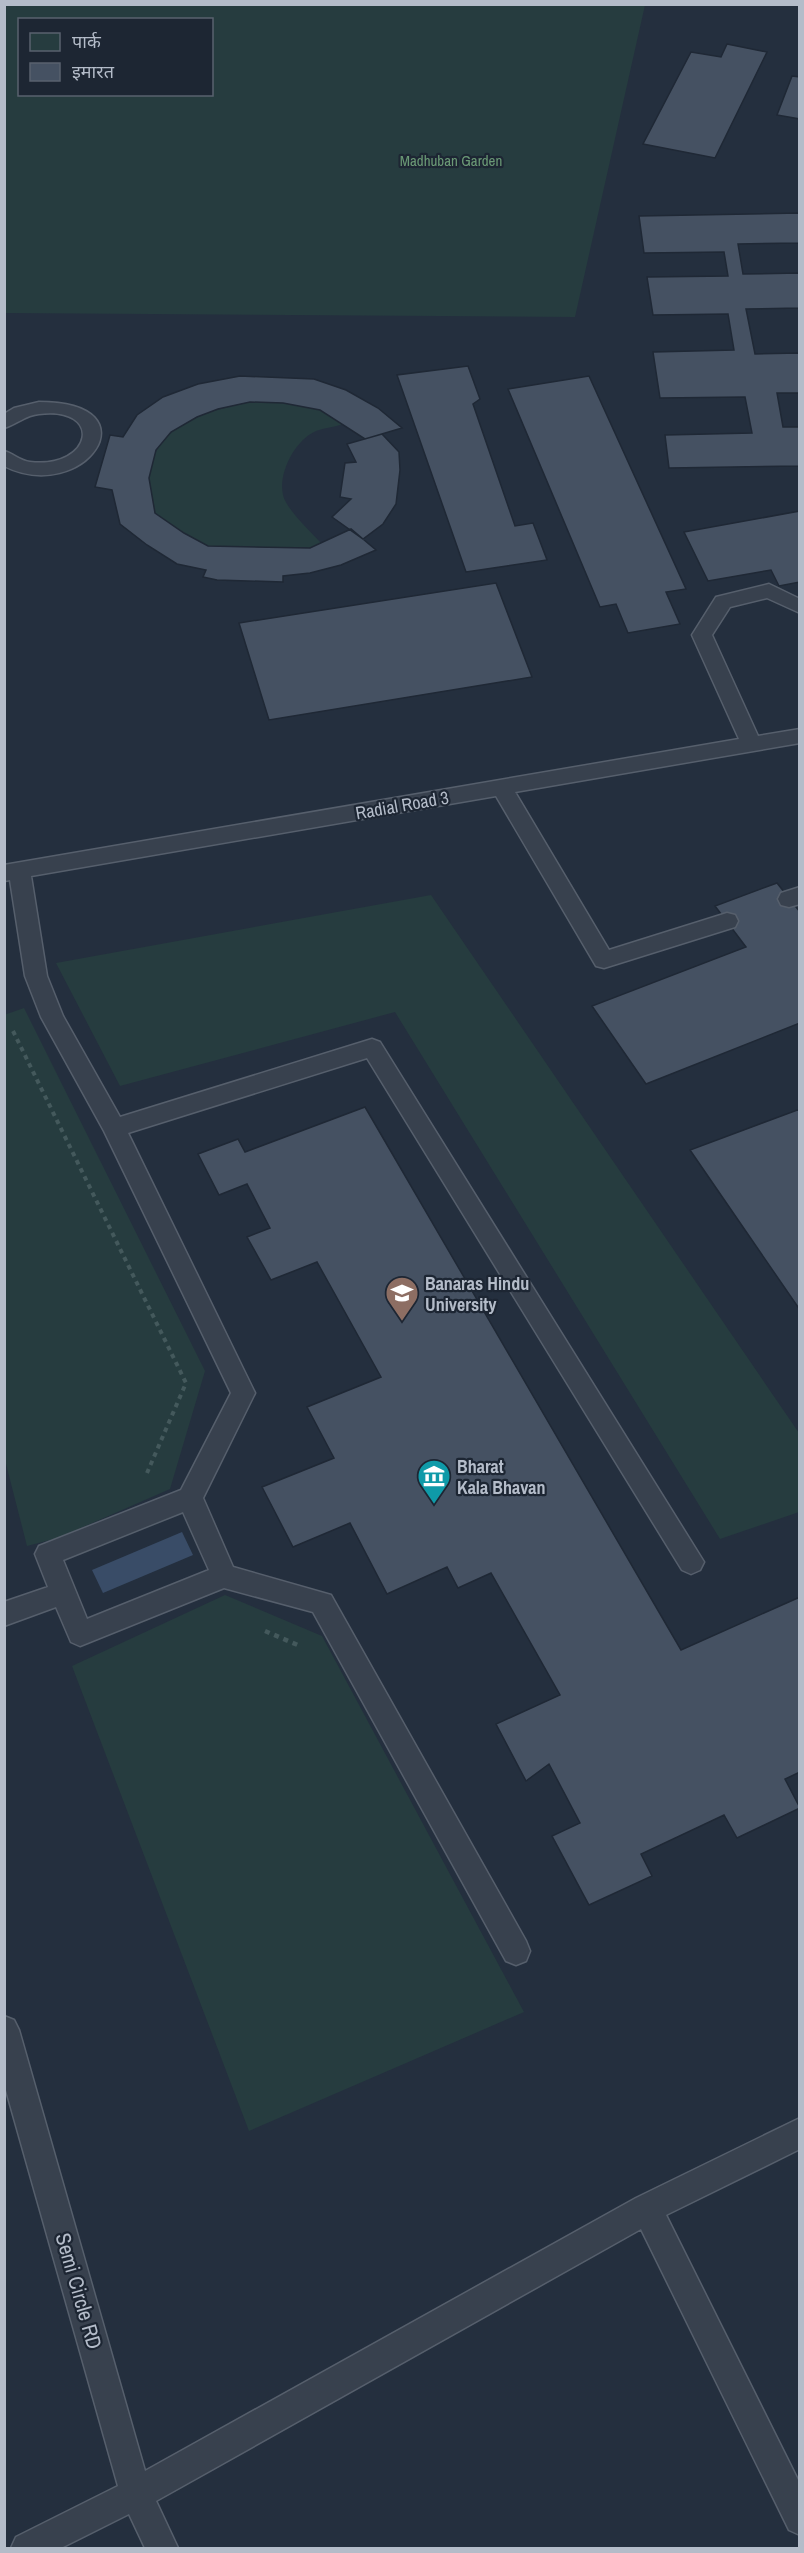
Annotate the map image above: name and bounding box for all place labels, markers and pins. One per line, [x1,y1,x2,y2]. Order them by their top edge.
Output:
place label: Banaras Hindu University [425,1271,529,1317]
school or university icon: Banaras Hindu University [384,1275,420,1322]
place label: Bharat Kala Bhavan [457,1454,546,1500]
museum icon: Bharat Kala Bhavan [416,1458,452,1505]

